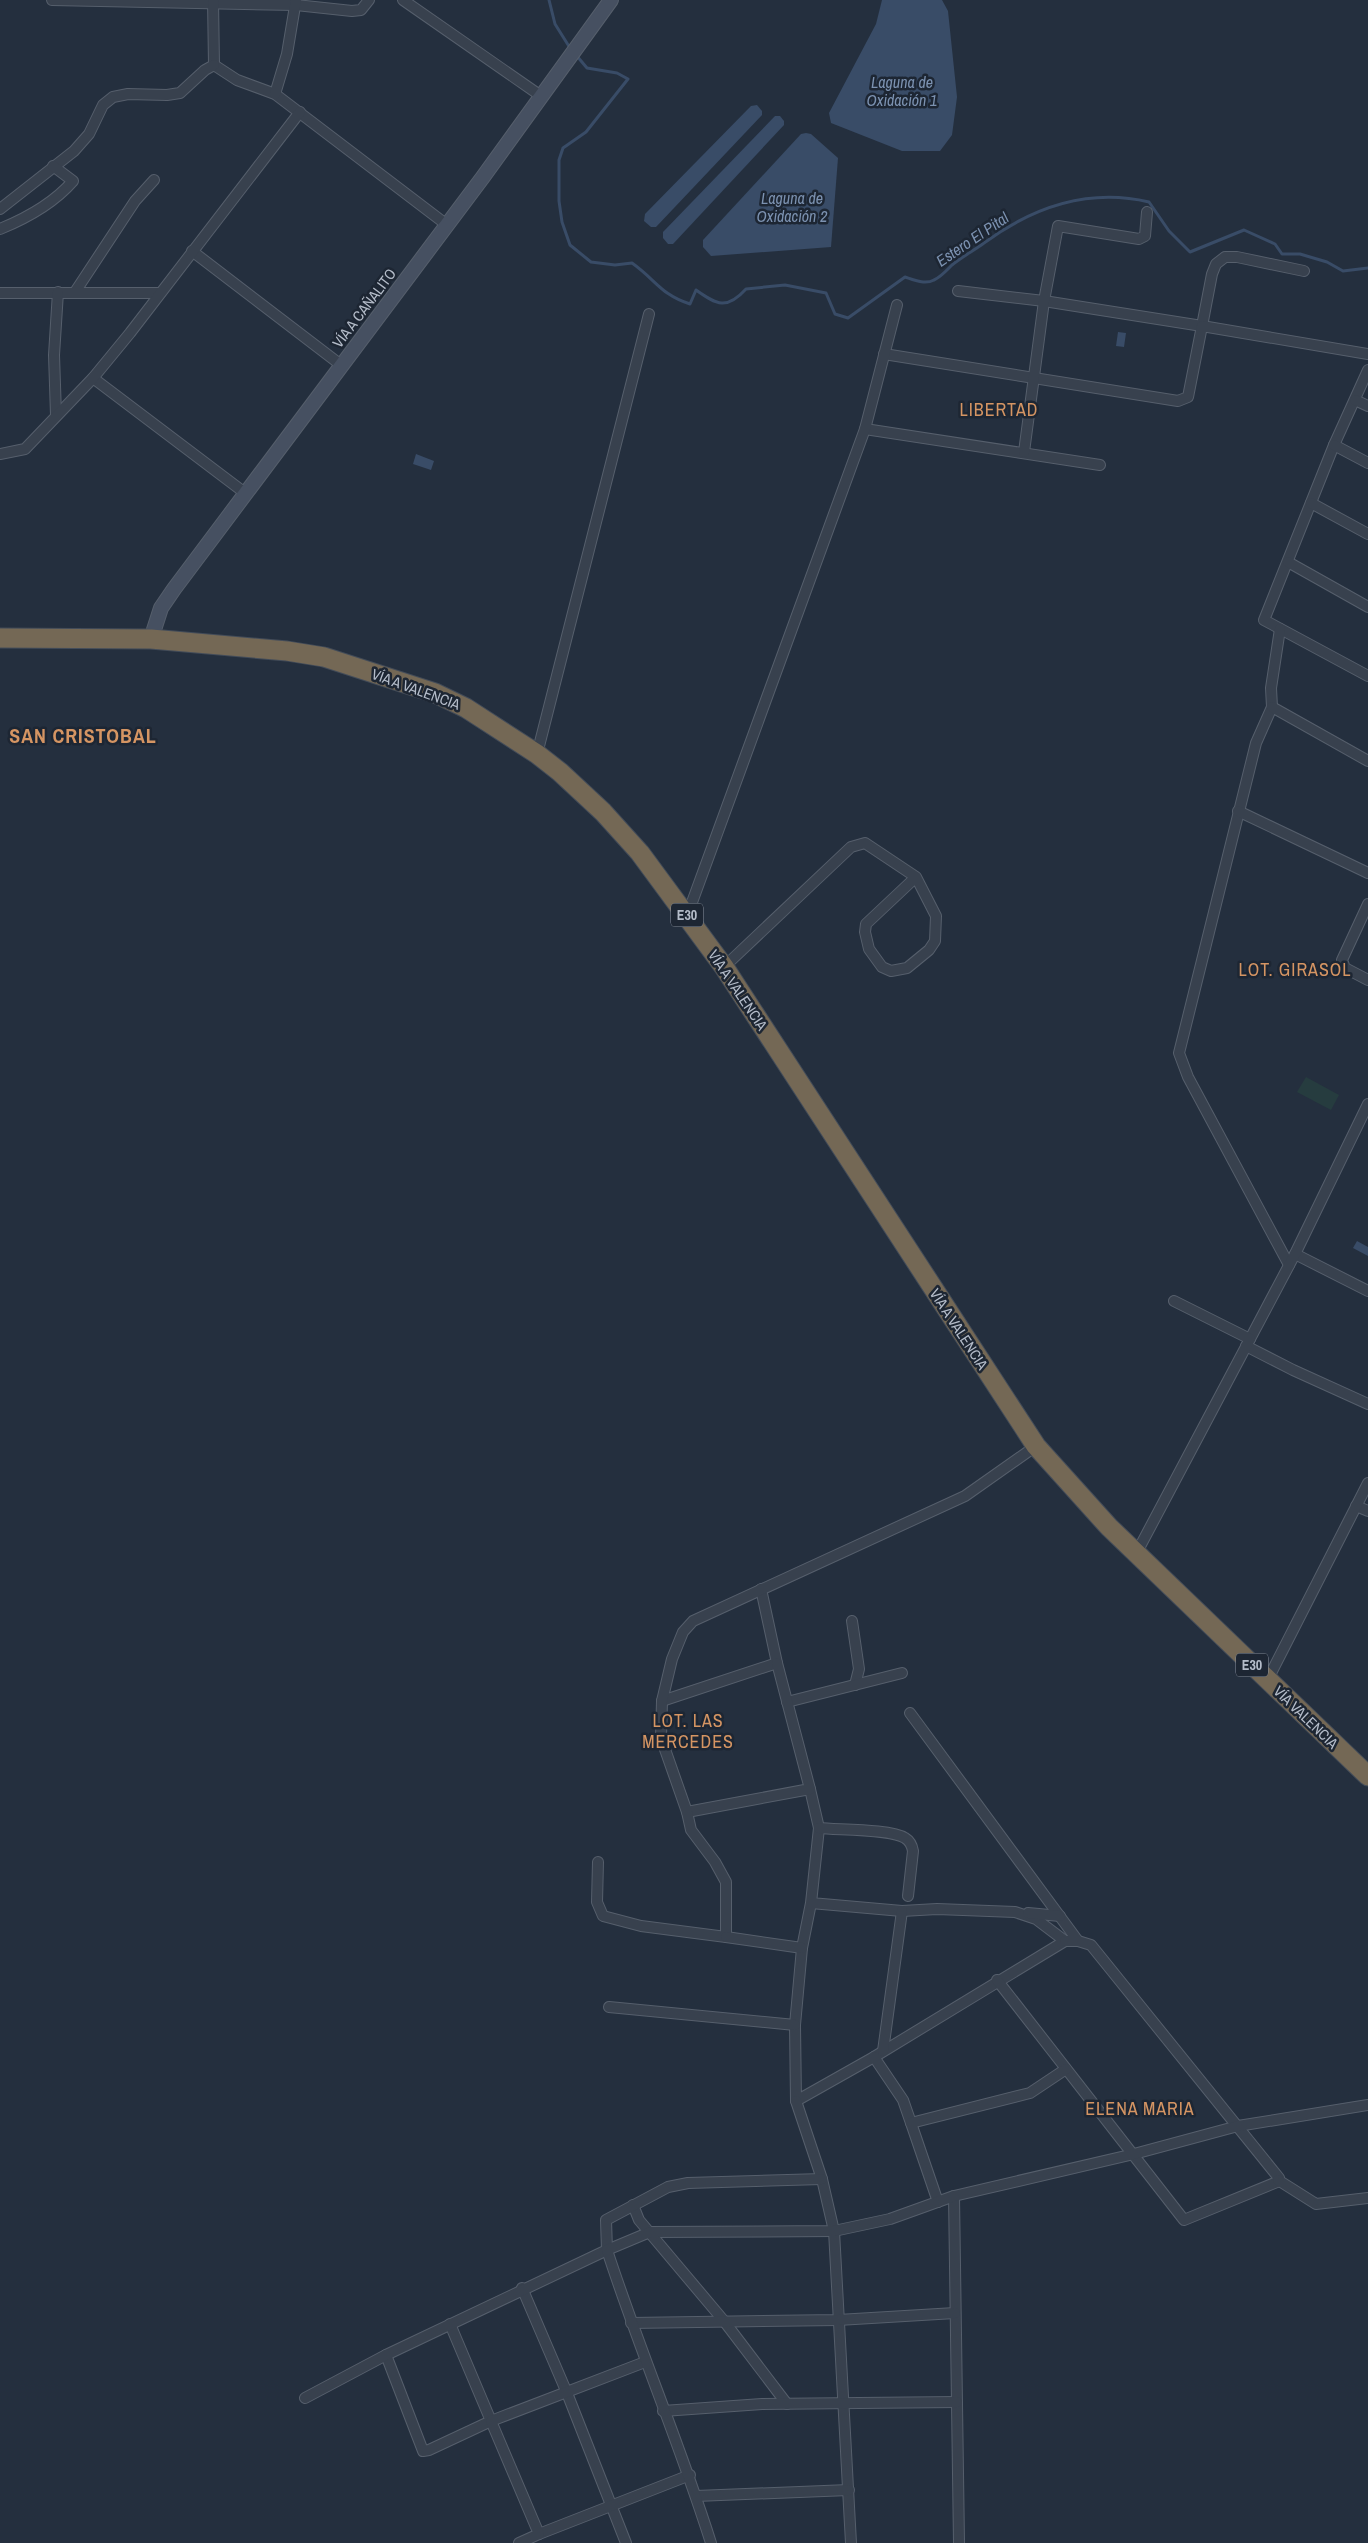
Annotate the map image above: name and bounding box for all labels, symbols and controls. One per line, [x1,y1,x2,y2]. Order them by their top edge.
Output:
water label: Laguna de Oxidación 1 [867,71,937,111]
water label: Laguna de Oxidación 2 [757,187,828,227]
water label: Estero El Pital [931,206,1014,271]
street label: VÍA A CAÑALITO [327,264,401,352]
district label: LIBERTAD [960,397,1038,422]
street label: VÍA A VALENCIA [369,663,464,715]
district label: SAN CRISTOBAL [9,722,157,749]
road number: E30 [671,904,703,926]
street label: VÍA A VALENCIA [703,946,773,1035]
district label: LOT. GIRASOL [1239,957,1351,982]
street label: VÍA A VALENCIA [925,1284,994,1374]
road number: E30 [1236,1654,1268,1676]
street label: VÍA VALENCIA [1269,1681,1344,1754]
district label: LOT. LAS MERCEDES [642,1708,734,1754]
district label: ELENA MARIA [1085,2096,1195,2121]

